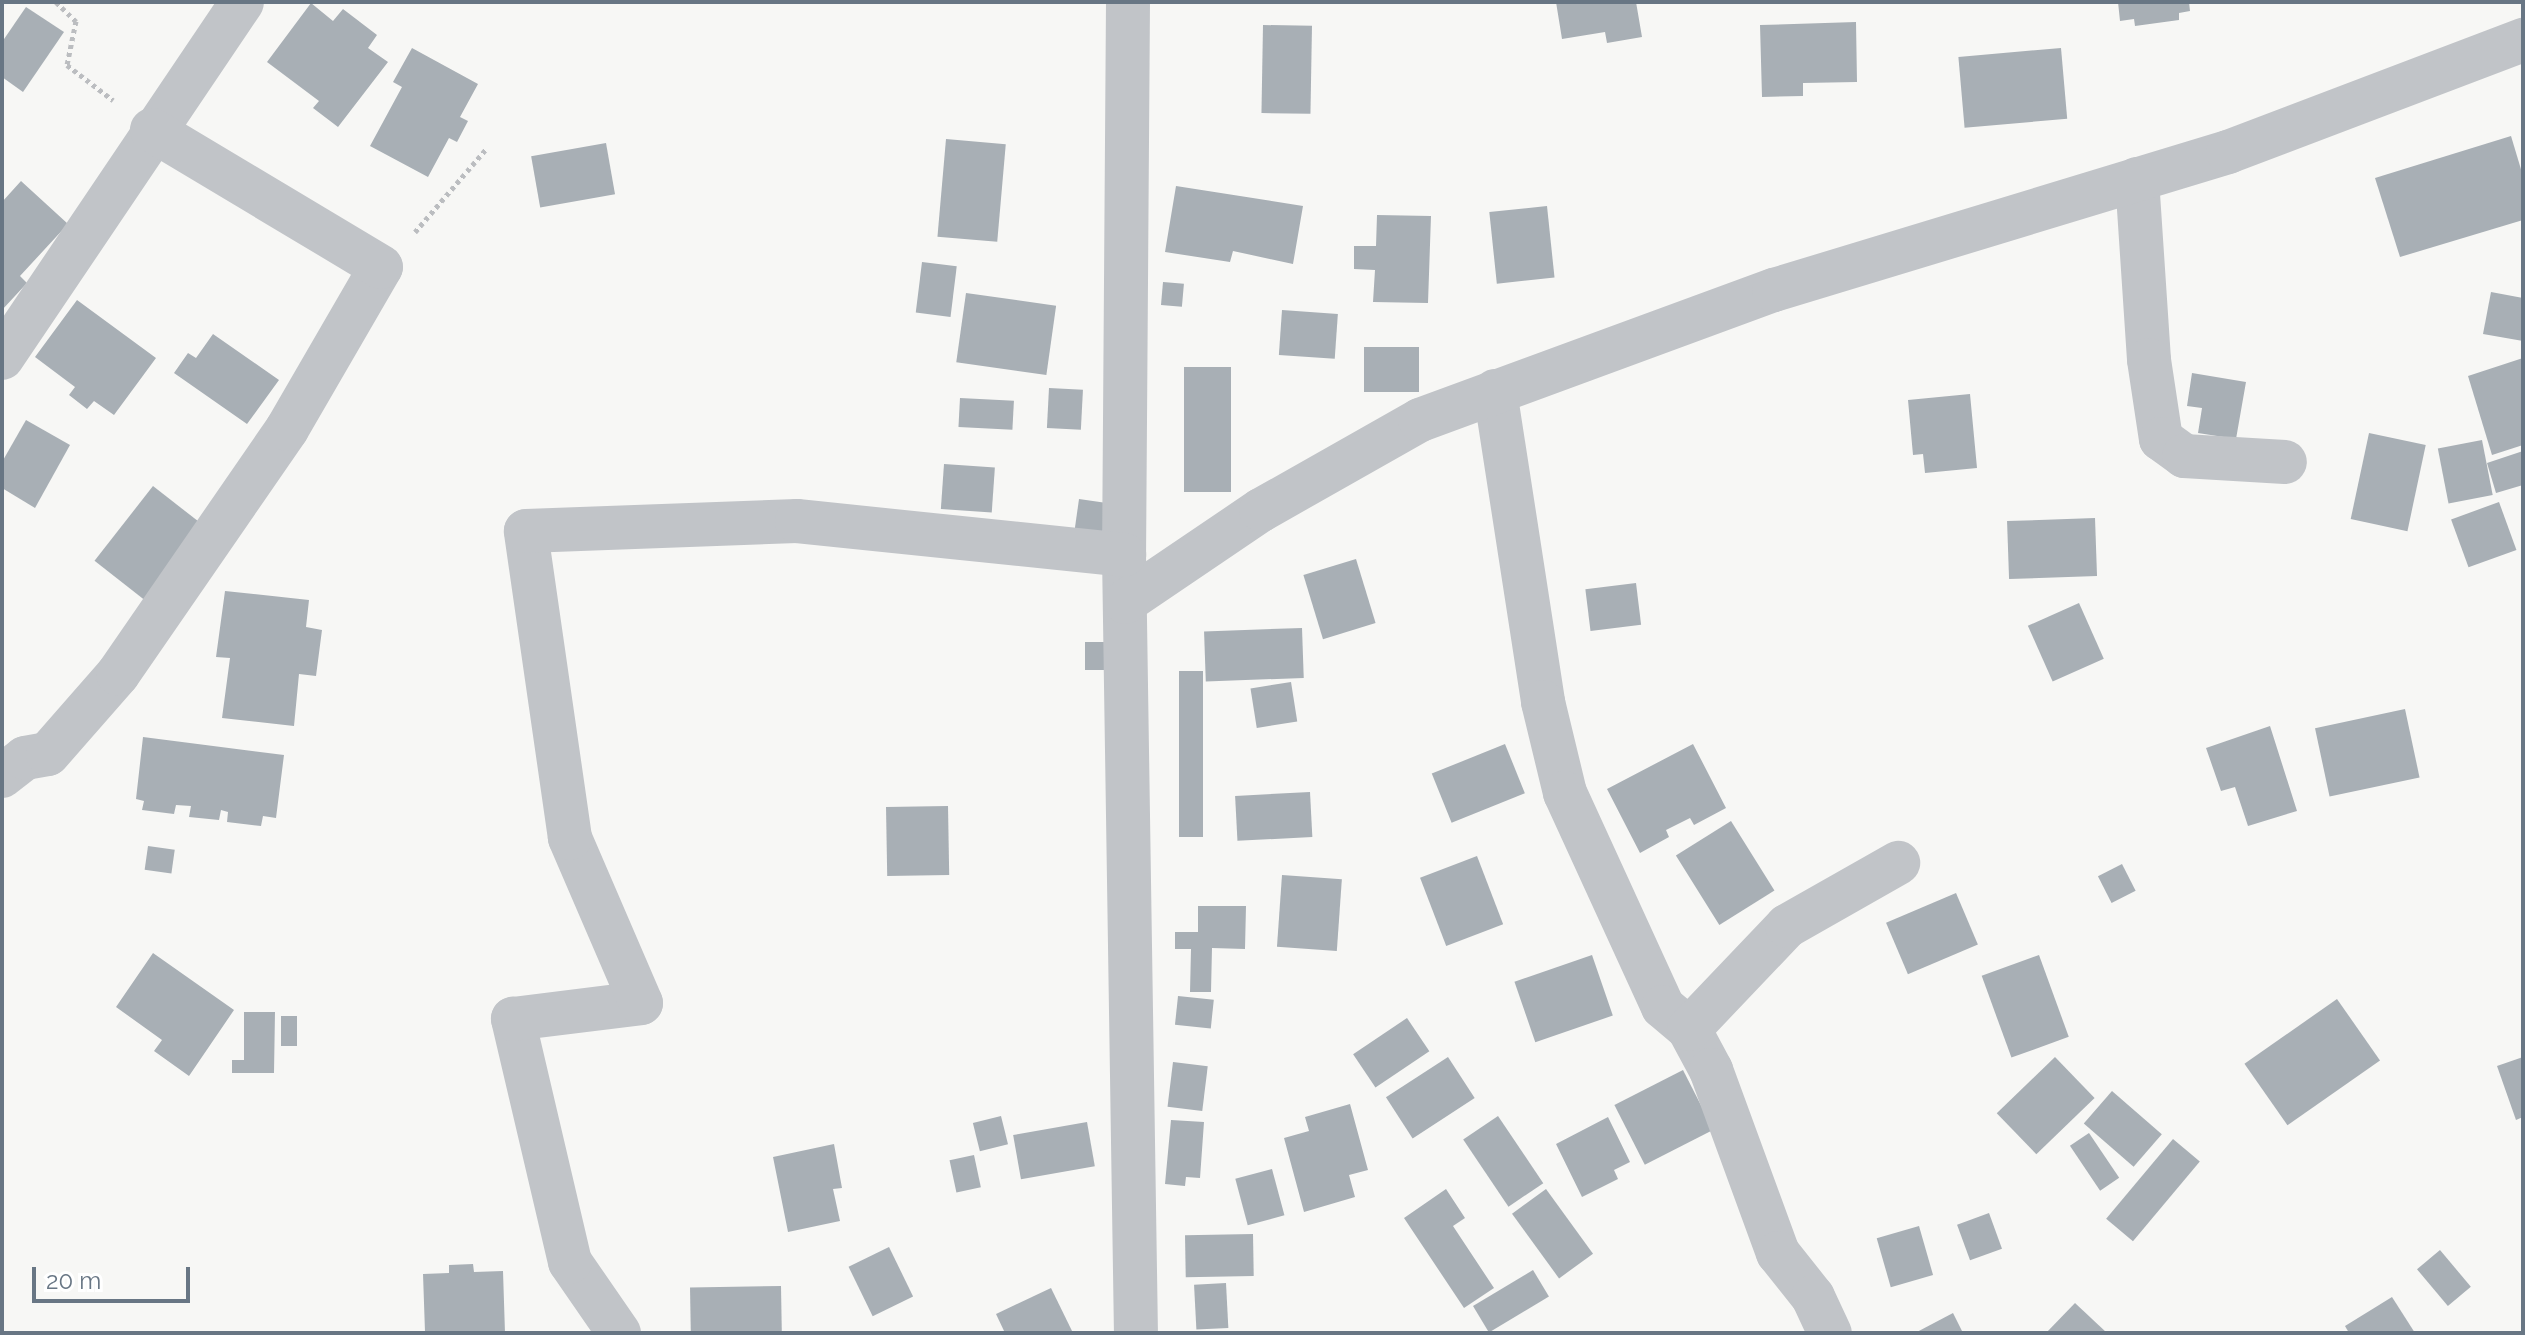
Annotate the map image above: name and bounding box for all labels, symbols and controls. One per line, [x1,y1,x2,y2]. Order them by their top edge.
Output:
scale bar [36,1251,194,1301]
text: 20 m [46,1266,101,1295]

